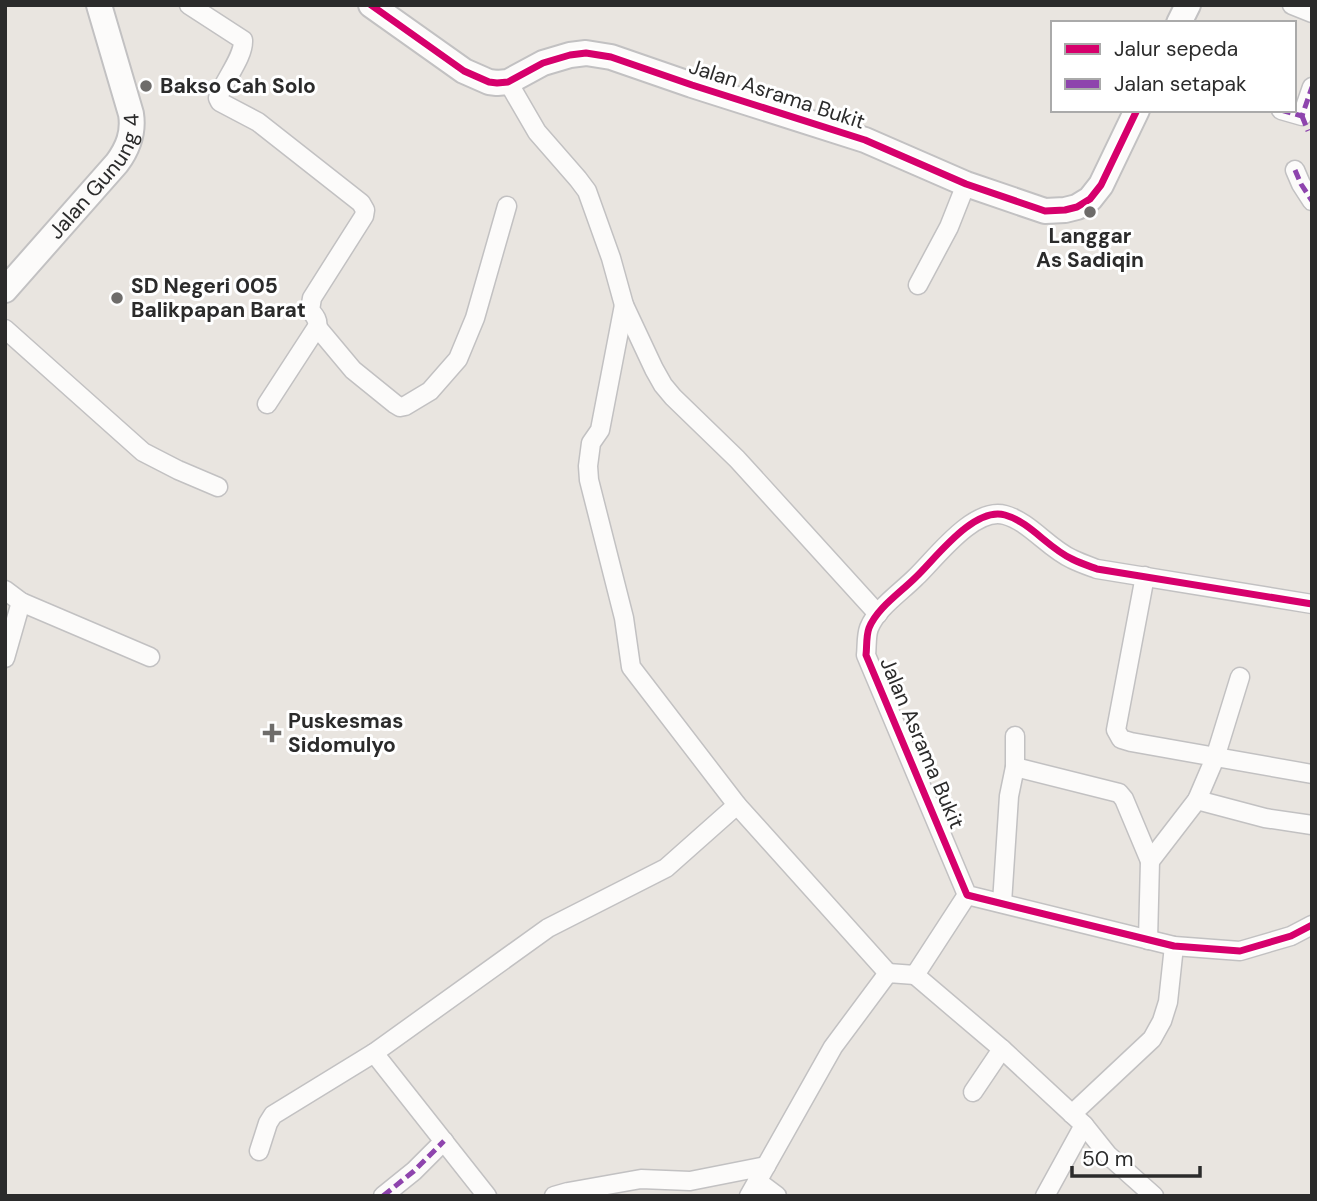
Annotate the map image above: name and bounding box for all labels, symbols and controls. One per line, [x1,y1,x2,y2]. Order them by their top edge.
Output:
legend [1051,21,1296,112]
text: Jalur sepeda [1114,35,1238,63]
street label: Jalan Asrama Bukit [685,52,869,136]
text: Jalan setapak [1114,70,1247,98]
place label: Bakso Cah Solo [160,72,316,100]
marker: Bakso Cah Solo [138,78,154,94]
street label: Jalan Gunung 4 [42,113,146,245]
marker: Langgar As Sadiqin [1082,204,1098,220]
place label: Langgar As Sadiqin [1036,222,1144,274]
place label: SD Negeri 005 Balikpapan Barat [131,272,306,324]
marker: SD Negeri 005 Balikpapan Barat [109,290,125,306]
street label: Jalan Asrama Bukit [873,653,971,833]
place label: Puskesmas Sidomulyo [288,707,403,759]
marker: Puskesmas Sidomulyo [262,723,282,743]
scale bar [1072,1134,1200,1178]
text: 50 m [1082,1145,1133,1173]

